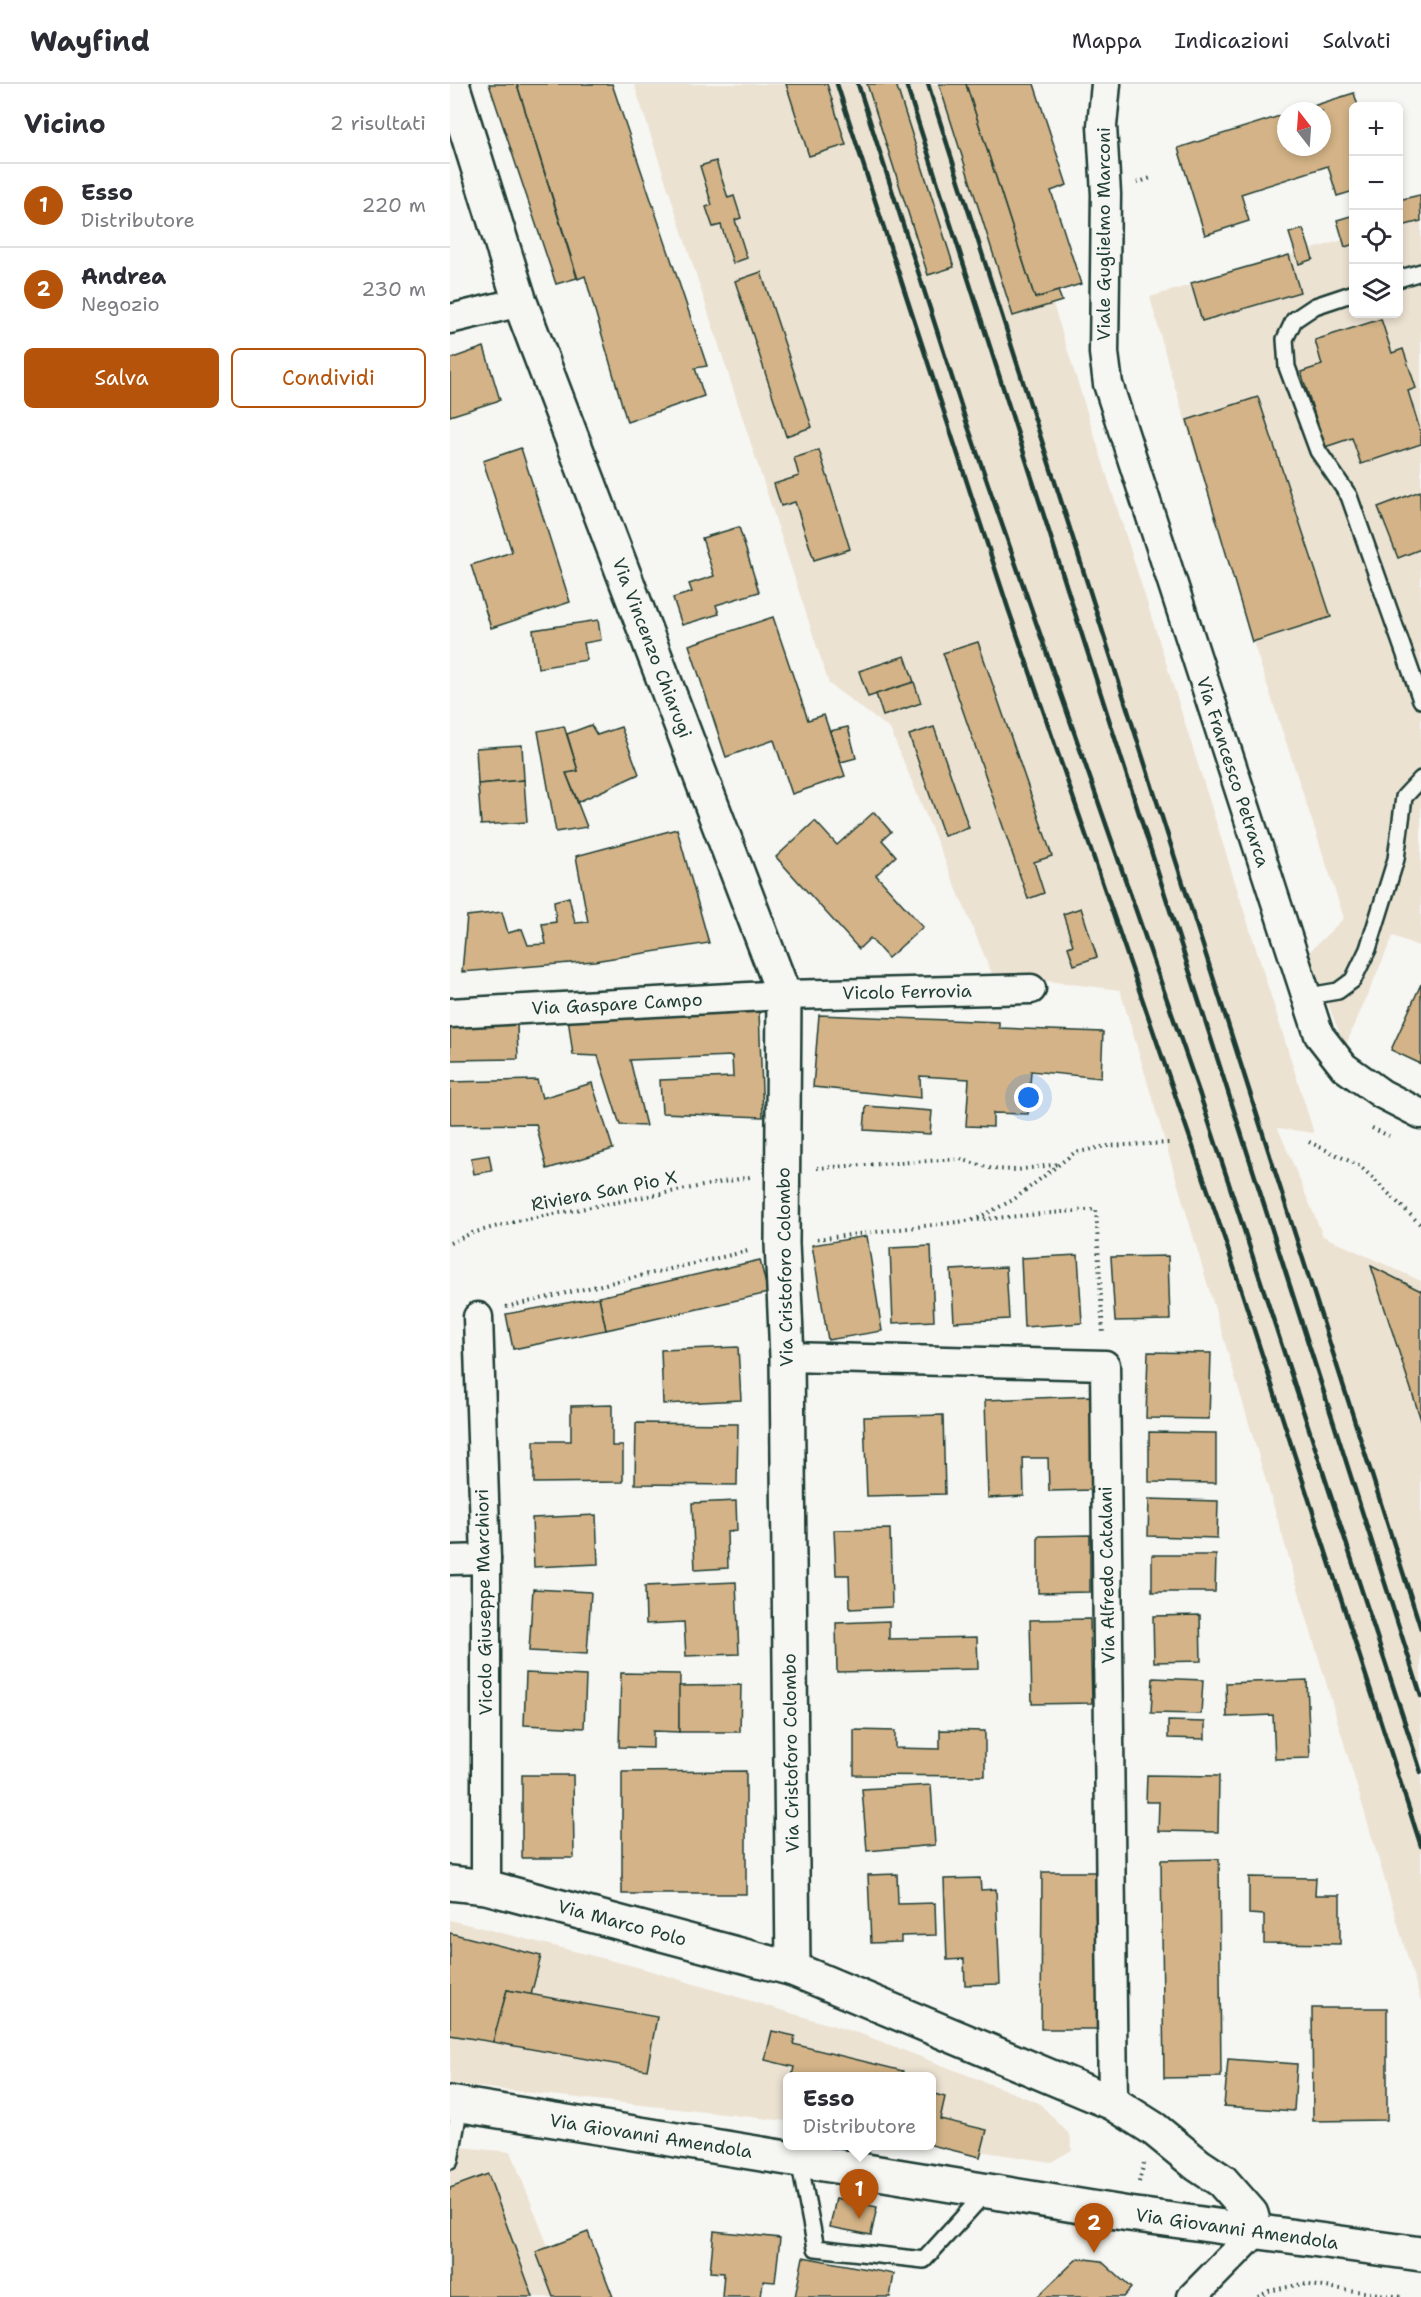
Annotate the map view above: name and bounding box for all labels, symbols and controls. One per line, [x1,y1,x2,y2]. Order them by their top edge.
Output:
text: Wayfind [30,22,150,60]
text: Mappa [1072,27,1142,55]
text: Indicazioni [1175,27,1289,55]
text: Salvati [1322,27,1391,55]
north arrow [1277,102,1331,156]
map controls [1349,102,1403,318]
button: + [1349,102,1403,156]
text: Vicino [24,106,106,141]
text: 2 risultati [330,110,426,136]
street label: Viale Guglielmo Marconi [1092,127,1116,341]
button: − [1349,156,1403,210]
text: Esso [81,178,133,207]
text: 1 [39,192,48,218]
text: 220 m [362,192,426,218]
text: Distributore [81,207,195,233]
button: locate [1349,210,1403,264]
text: Andrea [81,262,166,291]
button: layers [1349,264,1403,318]
text: 2 [37,276,51,302]
text: 230 m [361,276,426,302]
text: Negozio [81,291,160,317]
button: Salva [24,348,219,408]
button: Condividi [231,348,426,408]
street label: Via Vincenzo Chiarugi [607,555,697,741]
street label: Via Francesco Petrarca [1191,674,1275,870]
street label: Vicolo Ferrovia [842,979,972,1005]
street label: Via Gaspare Campo [531,988,703,1020]
your location [1014,1083,1043,1112]
street label: Riviera San Pio X [529,1165,679,1217]
street label: Via Cristoforo Colombo [771,1167,799,1367]
street label: Via Alfredo Catalani [1093,1486,1121,1664]
street label: Vicolo Giuseppe Marchiori [470,1488,498,1716]
street label: Via Cristoforo Colombo [777,1653,805,1853]
street label: Via Marco Polo [555,1894,689,1952]
popup [783,2072,936,2150]
text: Esso [803,2084,855,2113]
street label: Via Giovanni Amendola [548,2108,754,2164]
text: Distributore [803,2113,916,2139]
pin: 1 [840,2170,878,2219]
street label: Via Giovanni Amendola [1134,2203,1340,2255]
pin: 2 [1074,2204,1114,2253]

